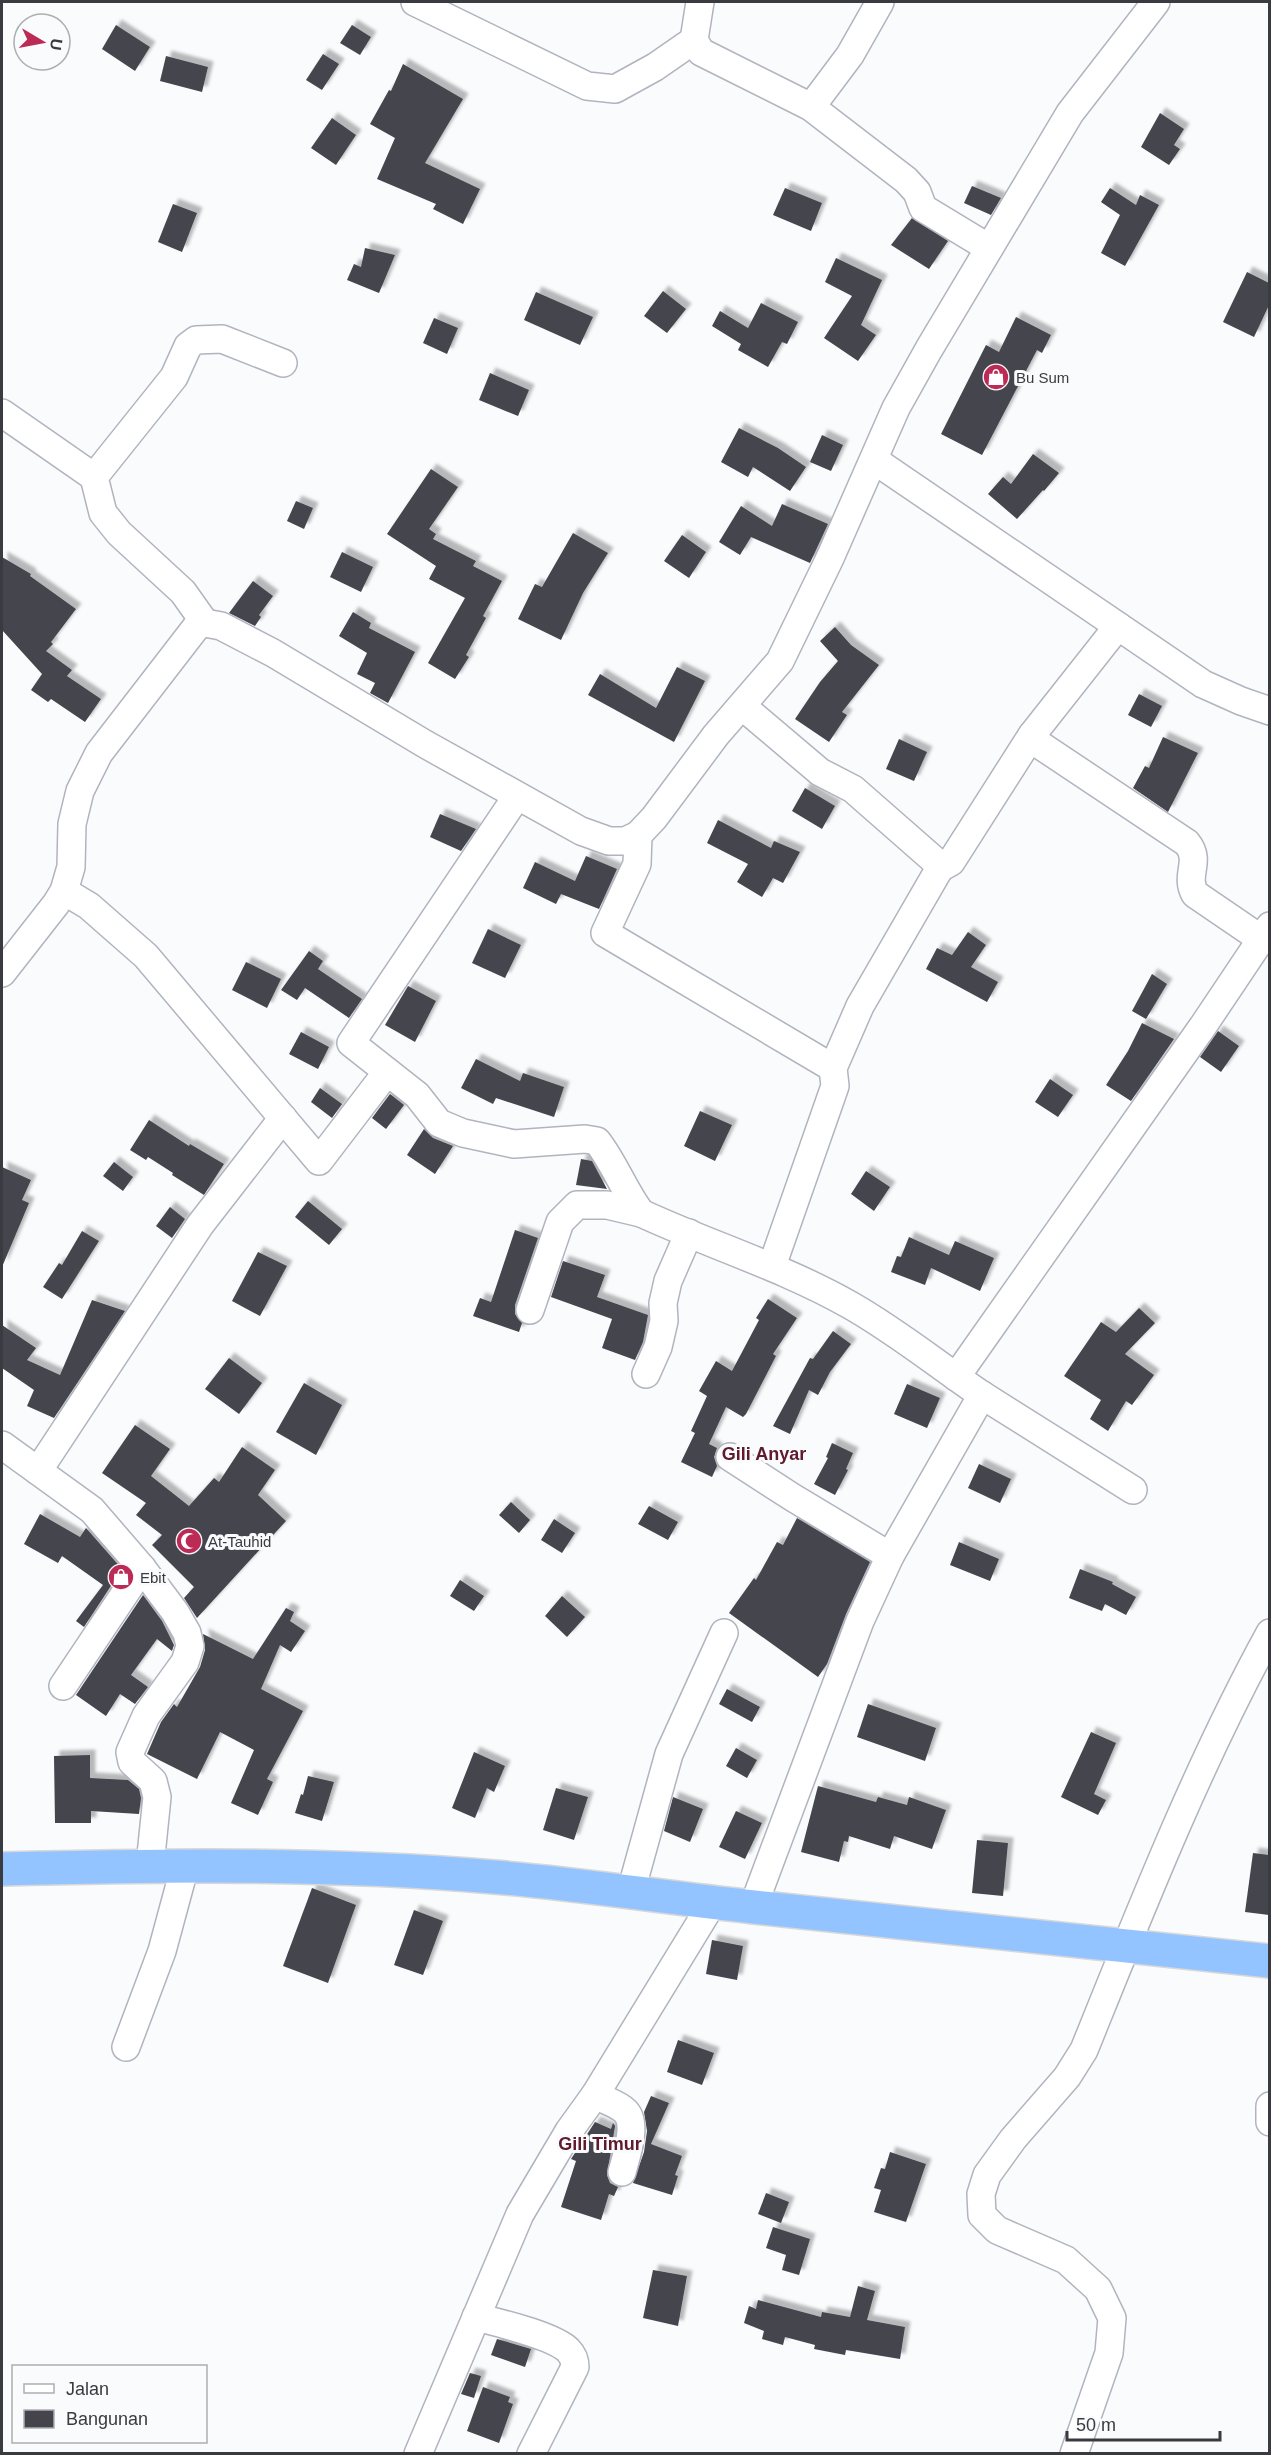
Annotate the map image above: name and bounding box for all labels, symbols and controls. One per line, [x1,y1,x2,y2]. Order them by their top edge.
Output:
north arrow [12,12,72,72]
text: U [47,37,66,52]
shop icon: Bu Sum [981,362,1011,392]
place label: Bu Sum [1016,369,1069,386]
district label: Gili Anyar [722,1444,806,1464]
mosque icon: At-Tauhid [174,1526,204,1556]
place label: At-Tauhid [208,1533,271,1550]
shop icon: Ebit [106,1562,136,1592]
place label: Ebit [140,1569,167,1586]
district label: Gili Timur [558,2134,642,2154]
legend [12,2365,207,2443]
text: Jalan [66,2379,109,2399]
scale bar [1067,2404,1220,2442]
text: Bangunan [66,2409,148,2429]
text: 50 m [1076,2415,1116,2435]

